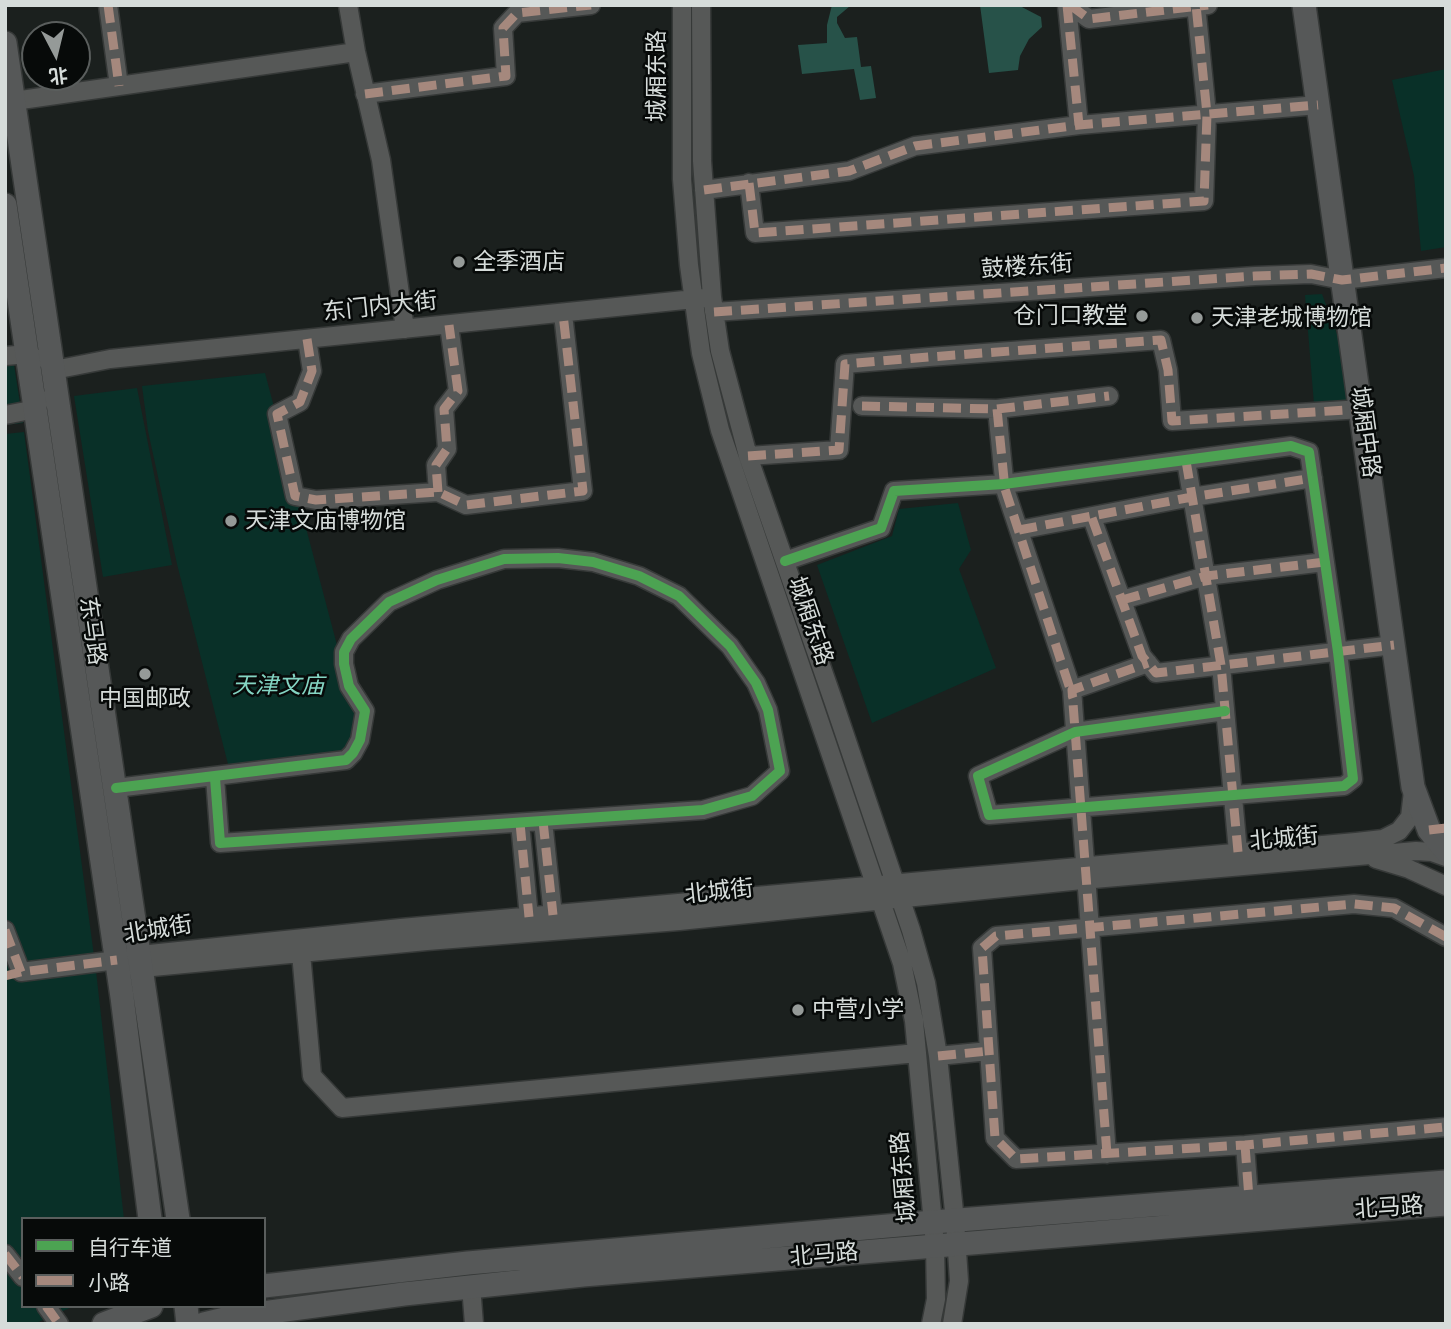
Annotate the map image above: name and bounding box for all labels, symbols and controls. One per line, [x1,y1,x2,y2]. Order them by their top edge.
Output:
north arrow [21,21,91,91]
street label: 城厢东路 [643,30,671,122]
text: 北 [48,63,69,88]
place label: 全季酒店 [473,248,565,276]
street label: 鼓楼东街 [980,250,1074,284]
marker: 全季酒店 [451,254,467,270]
street label: 东门内大街 [321,287,439,327]
place label: 仓门口教堂 [1013,302,1128,330]
place label: 天津老城博物馆 [1211,304,1372,332]
marker: 仓门口教堂 [1134,308,1150,324]
marker: 天津老城博物馆 [1189,310,1205,326]
street label: 城厢中路 [1345,385,1385,479]
place label: 天津文庙博物馆 [245,507,406,535]
marker: 天津文庙博物馆 [223,513,239,529]
street label: 城厢东路 [782,573,838,669]
street label: 东马路 [74,595,110,667]
marker: 中国邮政 [137,666,153,682]
park label: 天津文庙 [232,672,324,700]
place label: 中国邮政 [99,685,191,713]
street label: 北城街 [1248,822,1320,856]
street label: 北城街 [683,875,755,909]
street label: 北城街 [122,911,194,949]
place label: 中营小学 [812,996,904,1024]
marker: 中营小学 [790,1002,806,1018]
street label: 城厢东路 [886,1130,922,1224]
street label: 北马路 [1354,1192,1424,1224]
legend [21,1217,266,1308]
text: 自行车道 [88,1236,172,1260]
street label: 北马路 [788,1238,860,1272]
text: 小路 [88,1271,130,1295]

